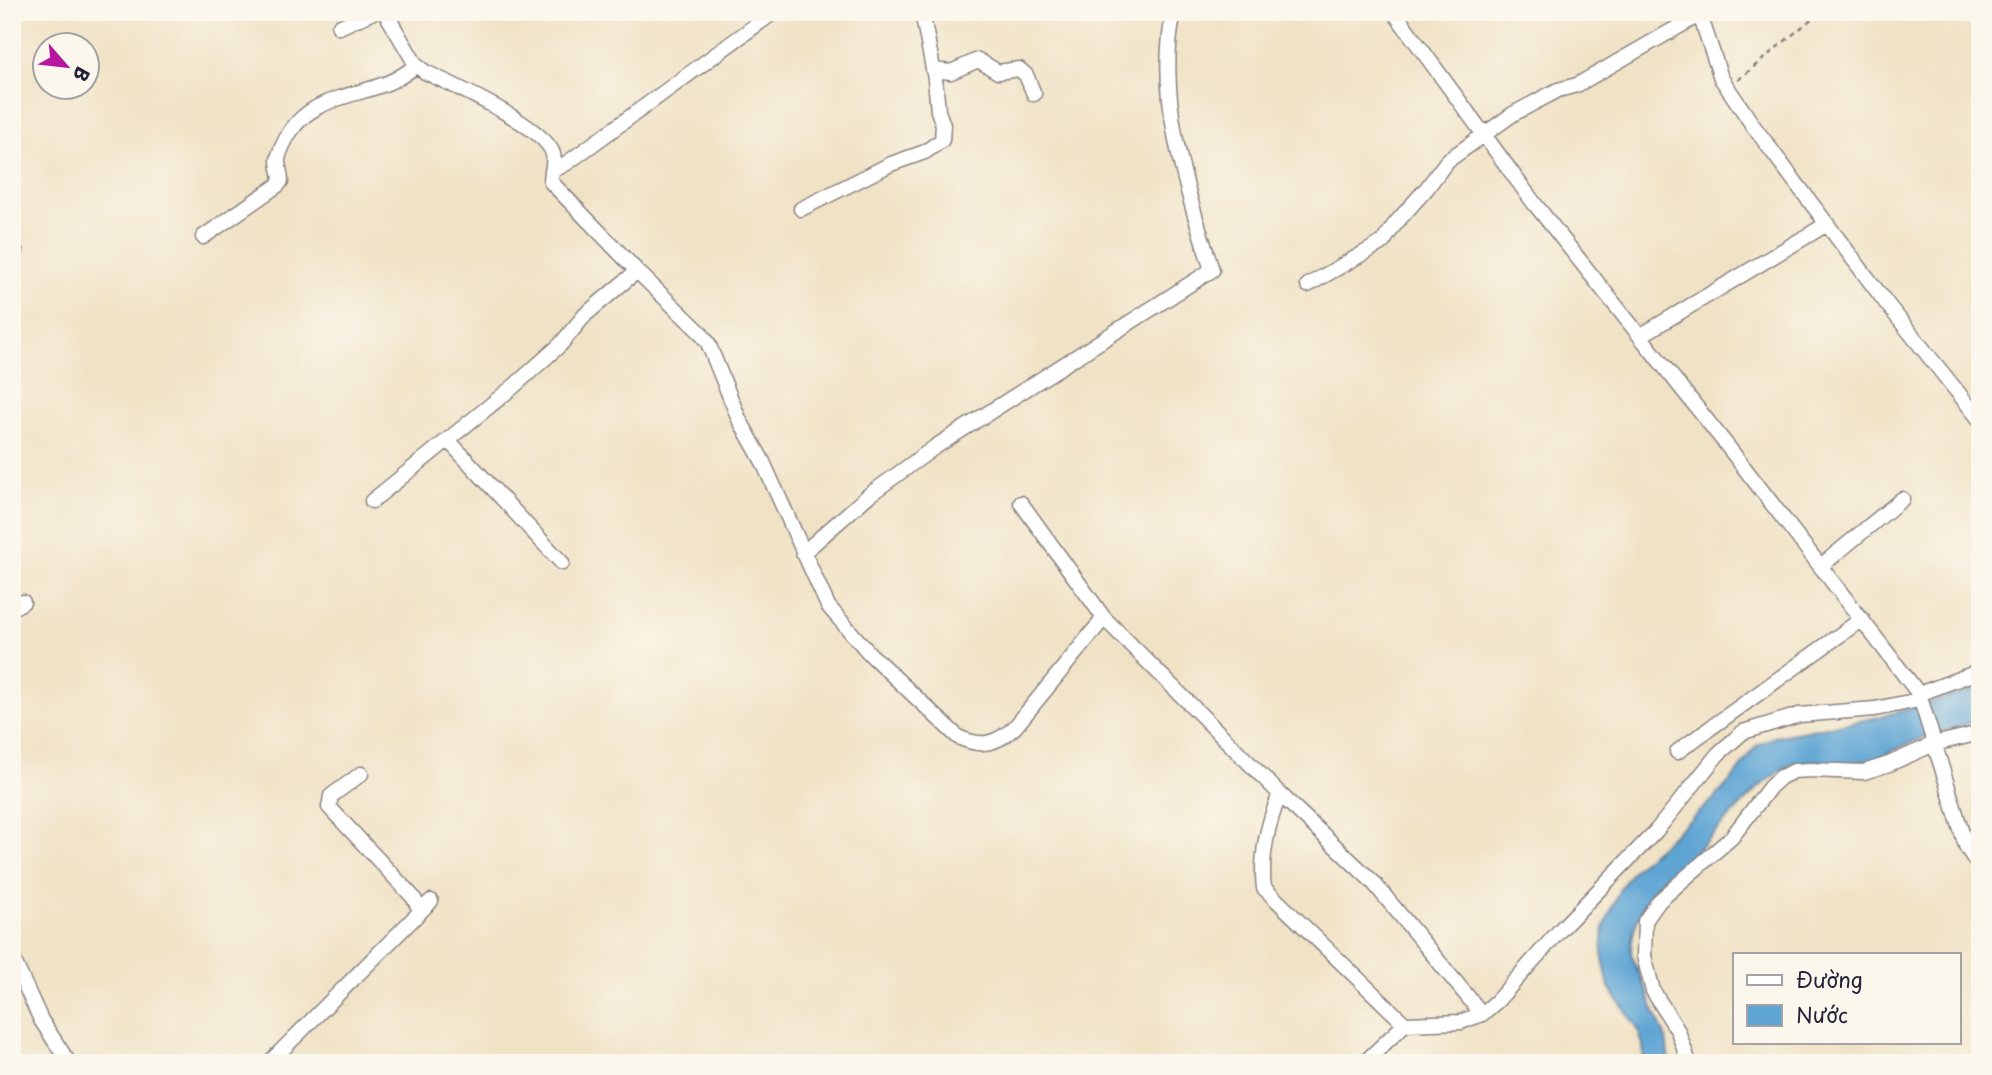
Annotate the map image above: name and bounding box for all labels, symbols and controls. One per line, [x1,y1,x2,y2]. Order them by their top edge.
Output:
north arrow [32,32,102,102]
text: B [66,62,97,87]
legend [1733,953,1960,1044]
text: Đường [1796,963,1863,995]
text: Nước [1796,998,1848,1030]

